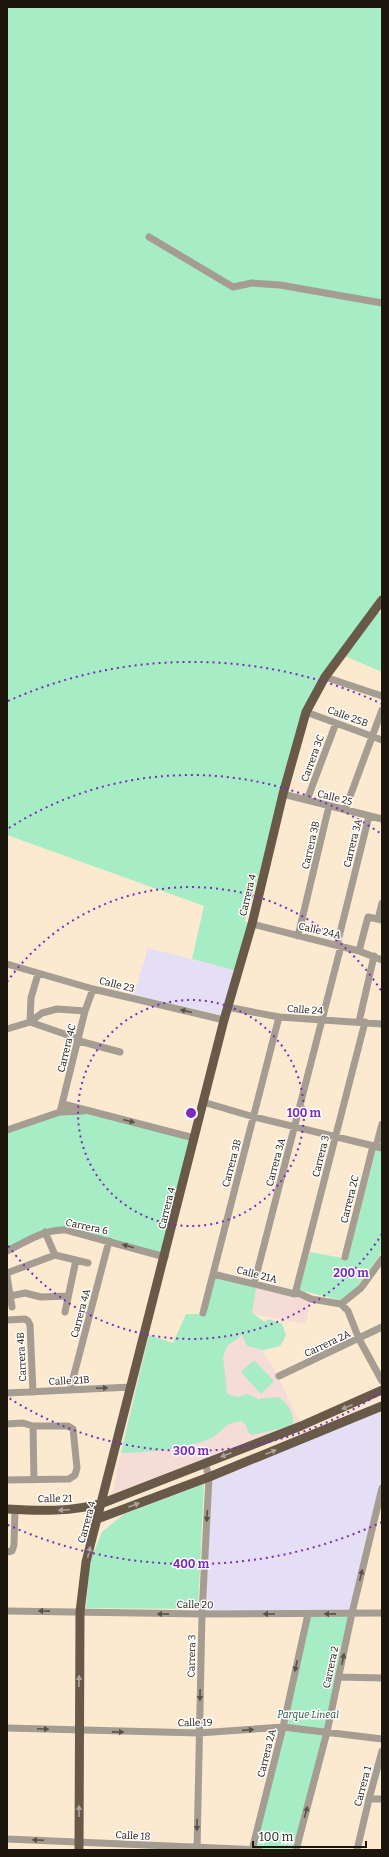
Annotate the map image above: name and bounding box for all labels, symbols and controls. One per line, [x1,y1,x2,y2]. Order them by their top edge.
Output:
street label: Calle 25B [326,704,370,730]
street label: Carrera 3C [299,733,327,784]
street label: Calle 25 [316,788,354,808]
street label: Carrera 3A [341,817,365,869]
street label: Carrera 3B [300,820,322,871]
street label: Carrera 4 [237,873,259,918]
street label: Calle 24A [297,920,343,942]
street label: Calle 23 [98,975,136,995]
street label: Calle 24 [286,1003,324,1017]
one-way arrow [180,1008,192,1014]
street label: Carrera 4C [55,1023,79,1074]
centre of rings [184,1106,198,1120]
text: 100 m [287,1106,322,1120]
one-way arrow [123,1118,135,1124]
street label: Carrera 3 [310,1134,332,1179]
street label: Carrera 3A [264,1136,288,1188]
street label: Carrera 3B [220,1138,244,1189]
street label: Carrera 2C [338,1174,362,1225]
street label: Carrera 4 [156,1186,178,1231]
street label: Carrera 6 [64,1217,109,1237]
one-way arrow [121,1243,133,1249]
street label: Calle 21A [235,1264,279,1286]
text: 200 m [333,1266,369,1280]
street label: Carrera 4A [69,1287,93,1339]
street label: Carrera 2A [302,1328,353,1360]
street label: Carrera 4B [15,1332,29,1382]
street label: Calle 21B [48,1374,90,1388]
one-way arrow [96,1385,108,1392]
one-way arrow [340,1404,352,1410]
text: 300 m [173,1444,209,1458]
one-way arrow [265,1449,276,1455]
one-way arrow [219,1452,231,1458]
street label: Calle 21 [38,1493,72,1505]
street label: Carrera 4 [76,1500,98,1545]
one-way arrow [128,1502,140,1508]
one-way arrow [58,1506,70,1513]
one-way arrow [204,1510,210,1523]
one-way arrow [86,1546,92,1558]
text: 400 m [173,1557,210,1571]
one-way arrow [359,1569,365,1582]
street label: Calle 20 [176,1599,213,1611]
one-way arrow [38,1608,50,1615]
one-way arrow [324,1610,336,1617]
one-way arrow [156,1611,169,1617]
one-way arrow [262,1611,275,1617]
street label: Carrera 3 [186,1634,198,1678]
street label: Carrera 2 [321,1645,341,1689]
one-way arrow [340,1653,346,1665]
one-way arrow [293,1659,299,1672]
one-way arrow [76,1674,82,1687]
one-way arrow [197,1689,203,1702]
park label: Parque Lineal [277,1709,339,1721]
street label: Calle 19 [177,1717,213,1729]
one-way arrow [37,1726,49,1733]
one-way arrow [242,1726,254,1733]
street label: Carrera 2A [255,1727,279,1779]
one-way arrow [112,1729,125,1735]
street label: Carrera 1 [352,1765,374,1808]
one-way arrow [76,1804,82,1817]
one-way arrow [303,1806,309,1818]
one-way arrow [194,1819,200,1832]
scale bar [253,1823,366,1849]
street label: Calle 18 [115,1829,151,1843]
text: 100 m [259,1830,294,1844]
one-way arrow [32,1837,44,1844]

